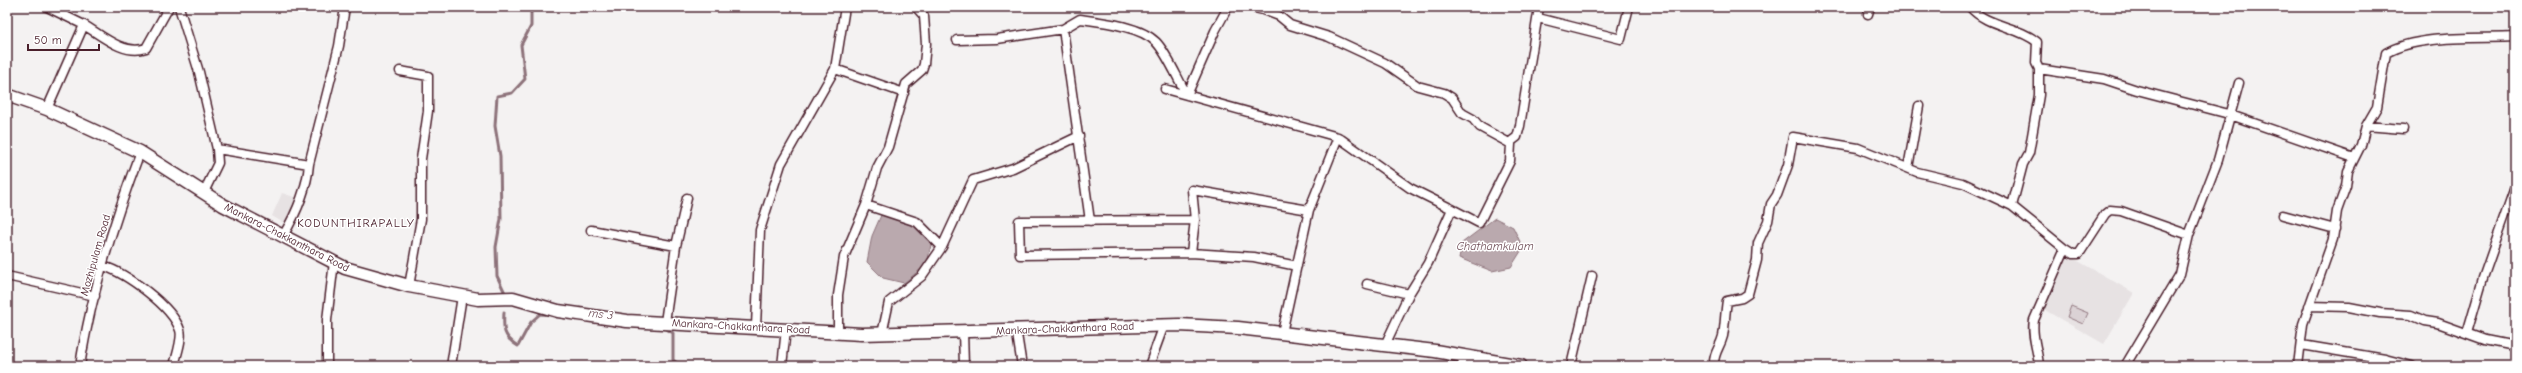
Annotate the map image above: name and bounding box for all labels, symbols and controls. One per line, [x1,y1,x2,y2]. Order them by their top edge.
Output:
scale bar [28,26,99,52]
text: 50 m [34,33,62,47]
street label: Mankara-Chakkanthara Road [222,200,352,275]
street label: Mozhipulam Road [78,213,113,297]
district label: KODUNTHIRAPALLY [297,216,415,230]
water label: Chathamkulam [1456,239,1534,253]
water label: ms 3 [588,306,614,322]
street label: Mankara-Chakkanthara Road [671,316,811,337]
street label: Mankara-Chakkanthara Road [996,320,1135,337]

